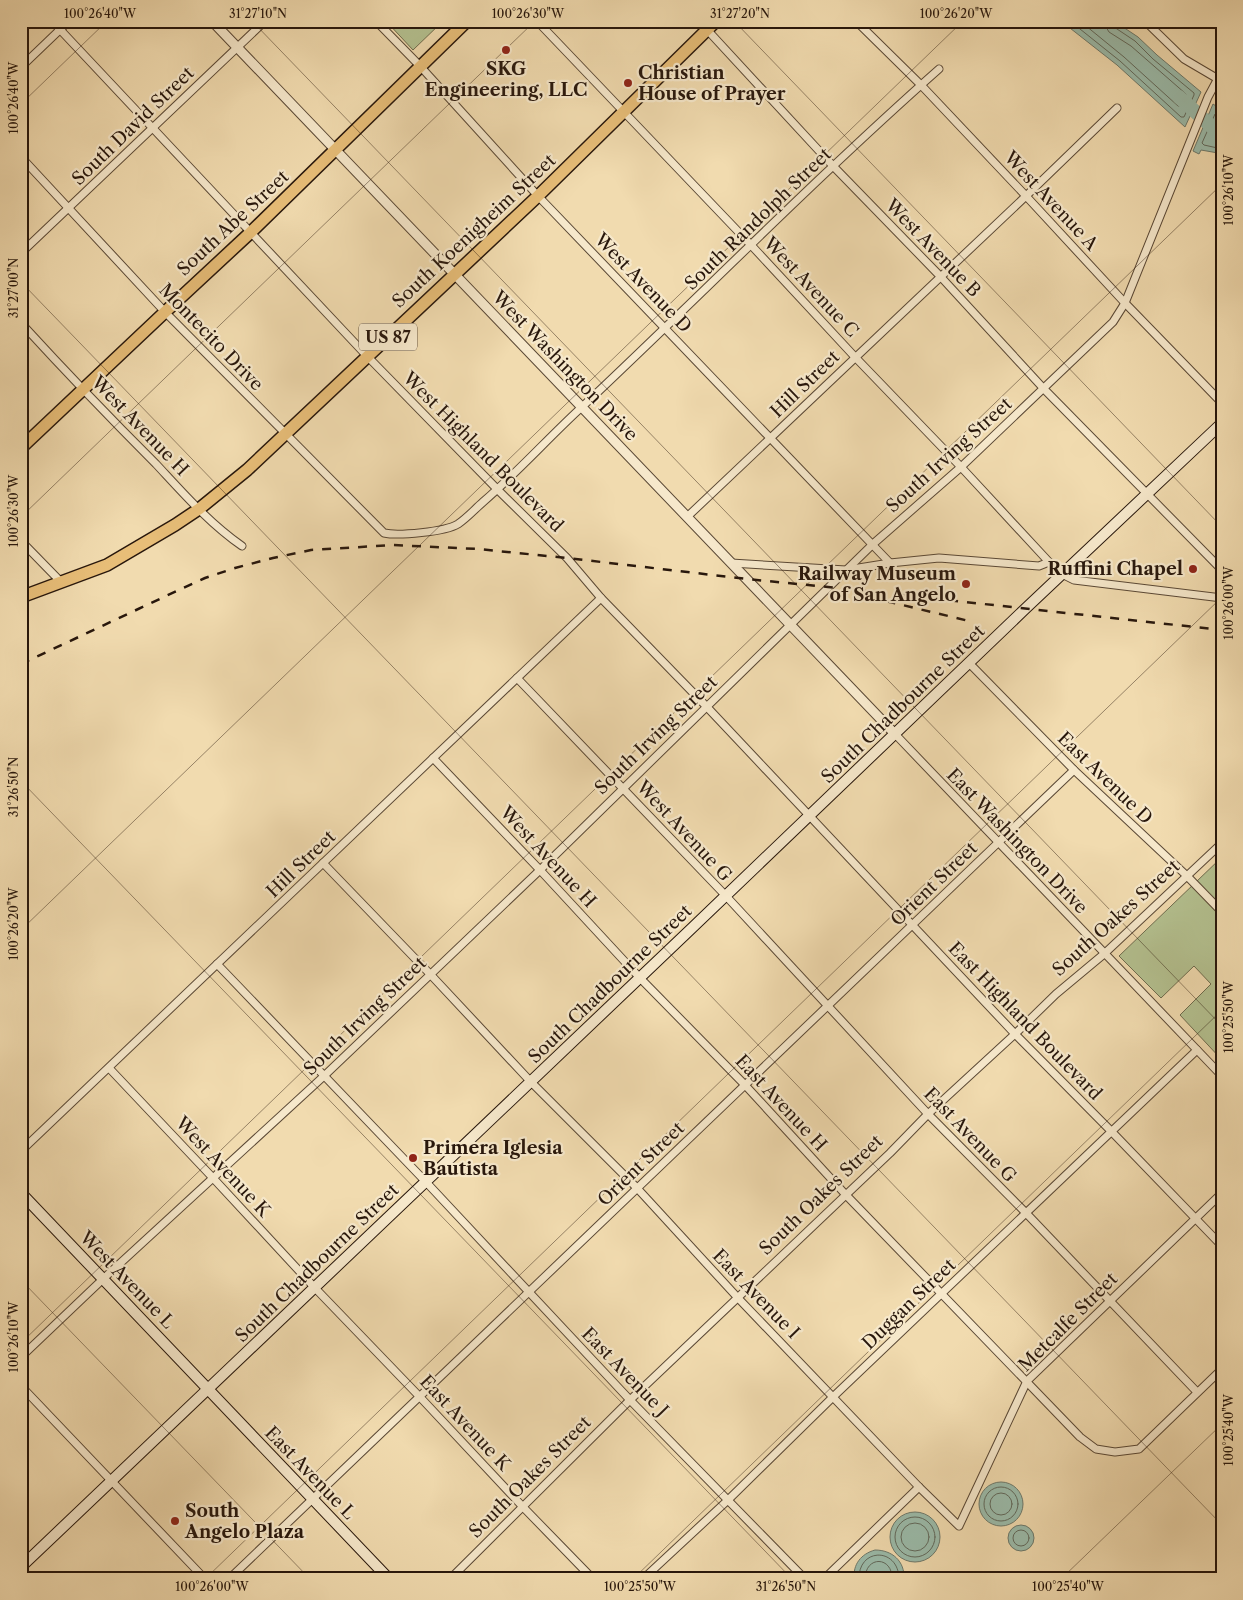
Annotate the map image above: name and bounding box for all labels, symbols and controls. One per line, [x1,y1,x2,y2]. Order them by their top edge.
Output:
text: 100°26'40"W [64,6,137,21]
text: 31°27'10"N [229,6,287,21]
text: 100°26'30"W [492,6,565,21]
text: 31°27'20"N [710,6,770,21]
text: 100°26'20"W [920,6,993,21]
marker: SKG Engineering, LLC [500,44,512,56]
place label: SKG Engineering, LLC [425,58,587,101]
text: 100°26'40"W [6,61,21,134]
street label: South David Street [67,62,199,190]
place label: Christian House of Prayer [638,62,786,105]
marker: Christian House of Prayer [622,77,634,89]
street label: South Randolph Street [680,143,836,295]
street label: West Avenue A [999,146,1103,256]
street label: South Koenigheim Street [388,149,561,313]
text: 100°26'10"W [1221,154,1236,225]
street label: South Abe Street [173,165,294,280]
street label: West Avenue B [880,194,985,302]
street label: West Avenue D [589,228,696,337]
street label: West Avenue C [758,232,863,342]
text: 31°27'00"N [6,258,21,318]
street label: Montecito Drive [154,279,268,395]
street label: West Washington Drive [487,286,642,445]
road number: US 87 [359,324,417,351]
street label: Hill Street [766,345,845,422]
street label: West Highland Boulevard [398,367,568,537]
street label: West Avenue H [86,371,193,481]
street label: South Irving Street [882,392,1017,517]
text: 100°26'30"W [6,474,21,547]
place label: Ruffini Chapel [1047,558,1183,580]
place label: Railway Museum of San Angelo [798,563,956,606]
marker: Ruffini Chapel [1187,563,1199,575]
text: 100°26'00"W [1221,565,1236,640]
marker: Railway Museum of San Angelo [960,578,972,590]
street label: South Chadbourne Street [817,620,990,788]
street label: South Irving Street [590,671,722,799]
street label: East Avenue D [1053,727,1157,829]
text: 31°26'50"N [6,757,21,817]
street label: East Washington Drive [942,764,1092,918]
street label: West Avenue G [631,775,737,886]
street label: West Avenue H [495,801,601,912]
street label: Hill Street [262,825,341,902]
street label: Orient Street [886,837,982,931]
street label: South Oakes Street [1048,855,1184,981]
text: 100°26'20"W [6,887,21,960]
street label: South Chadbourne Street [524,900,697,1068]
street label: East Highland Boulevard [944,937,1106,1105]
street label: South Irving Street [299,952,431,1080]
text: 100°25'50"W [1221,980,1236,1053]
street label: East Avenue H [731,1050,831,1156]
street label: East Avenue G [919,1083,1021,1187]
street label: West Avenue K [170,1112,276,1222]
street label: Orient Street [593,1117,689,1211]
street label: South Oakes Street [755,1130,888,1260]
place label: Primera Iglesia Bautista [423,1137,563,1180]
marker: Primera Iglesia Bautista [407,1152,419,1164]
street label: South Chadbourne Street [231,1179,404,1347]
street label: West Avenue L [74,1226,179,1333]
street label: East Avenue I [708,1245,804,1343]
street label: Duggan Street [858,1254,961,1354]
street label: Metcalfe Street [1014,1268,1122,1376]
text: 100°26'10"W [6,1301,21,1372]
street label: East Avenue J [577,1323,673,1421]
street label: East Avenue K [415,1371,516,1476]
text: 100°25'40"W [1221,1393,1236,1466]
street label: South Oakes Street [465,1411,596,1542]
street label: East Avenue L [260,1422,360,1524]
place label: South Angelo Plaza [184,1500,305,1543]
marker: South Angelo Plaza [169,1515,181,1527]
text: 100°26'00"W [175,1579,250,1594]
text: 100°25'50"W [604,1579,677,1594]
text: 31°26'50"N [756,1579,816,1594]
text: 100°25'40"W [1032,1579,1105,1594]

